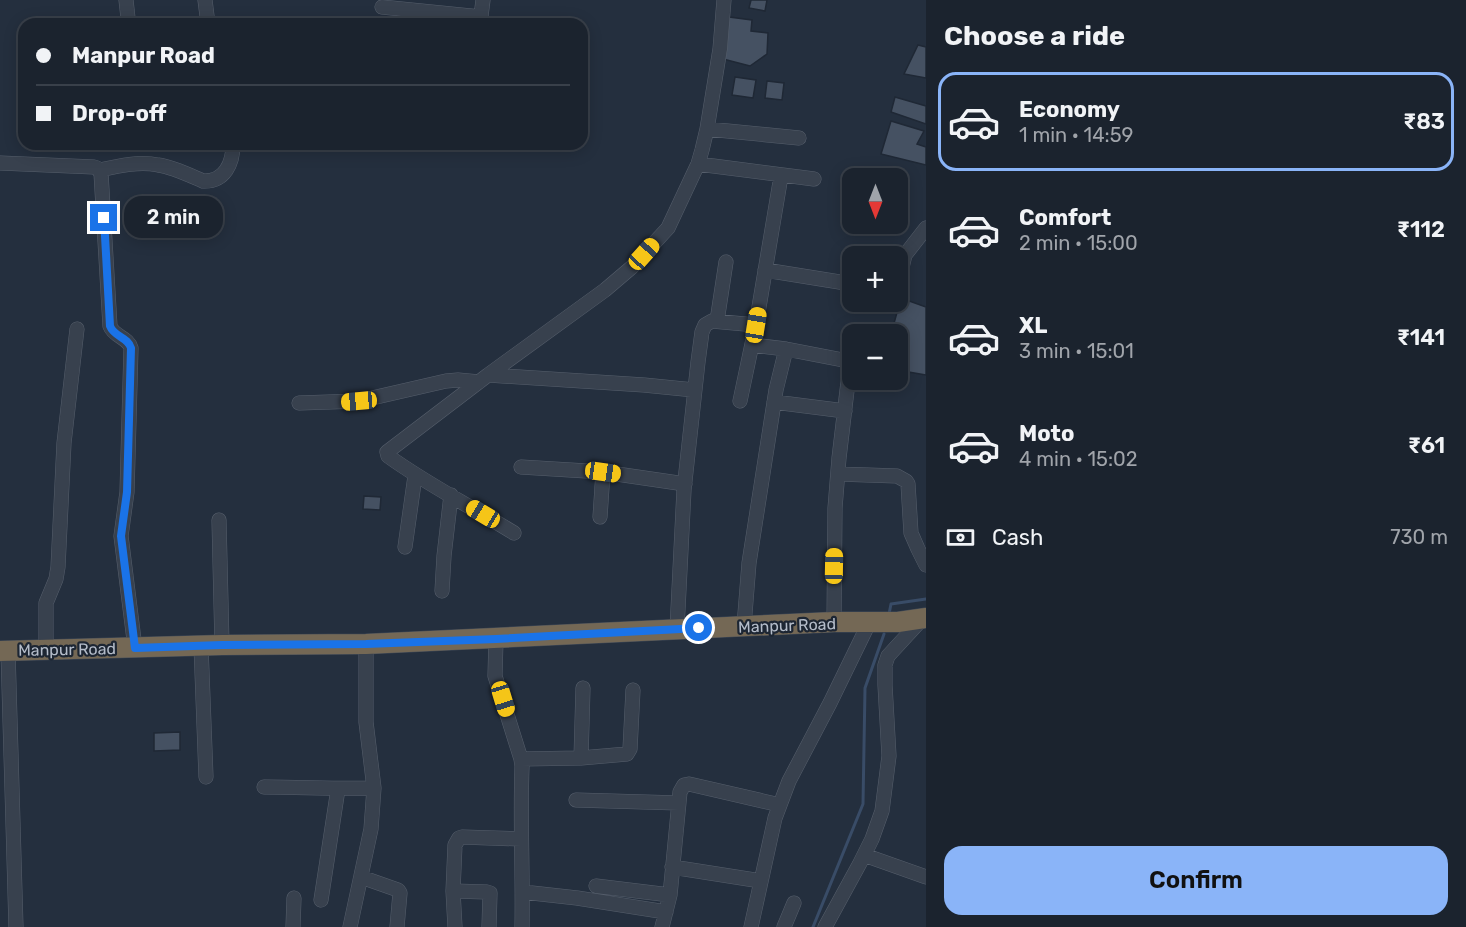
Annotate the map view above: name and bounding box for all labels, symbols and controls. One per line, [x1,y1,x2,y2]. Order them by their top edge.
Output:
text: Choose a ride [944,20,1125,52]
text: Manpur Road [72,42,215,69]
icon: car [947,95,1001,149]
text: Economy [1019,96,1120,123]
text: Drop-off [72,100,167,127]
text: ₹83 [1403,108,1445,135]
text: 1 min · 14:59 [1019,123,1133,147]
north arrow [842,168,908,234]
map controls [842,168,908,390]
callout: 2 min [125,197,224,239]
icon: car [947,203,1001,257]
route end [90,204,117,231]
text: Comfort [1019,204,1111,231]
text: 2 min [147,205,200,229]
text: ₹112 [1397,216,1445,243]
text: 2 min · 15:00 [1019,231,1138,255]
car [625,235,663,273]
button: + [842,246,908,312]
car [744,306,768,344]
icon: car [947,311,1001,365]
text: XL [1019,312,1047,339]
button: − [842,324,908,390]
text: ₹141 [1397,324,1445,351]
text: 3 min · 15:01 [1019,339,1134,363]
car [340,390,378,412]
icon: car [947,419,1001,473]
text: Moto [1019,420,1074,447]
text: ₹61 [1408,432,1445,459]
text: 4 min · 15:02 [1019,447,1137,471]
car [584,461,622,483]
car [463,497,503,531]
icon: cash [944,521,977,554]
text: Cash [992,524,1043,551]
text: 730 m [1390,525,1448,549]
car [825,548,843,584]
route start [685,614,712,641]
street label: Manpur Road [738,614,836,637]
street label: Manpur Road [18,639,116,660]
car [489,679,517,719]
button: Confirm [944,846,1448,915]

